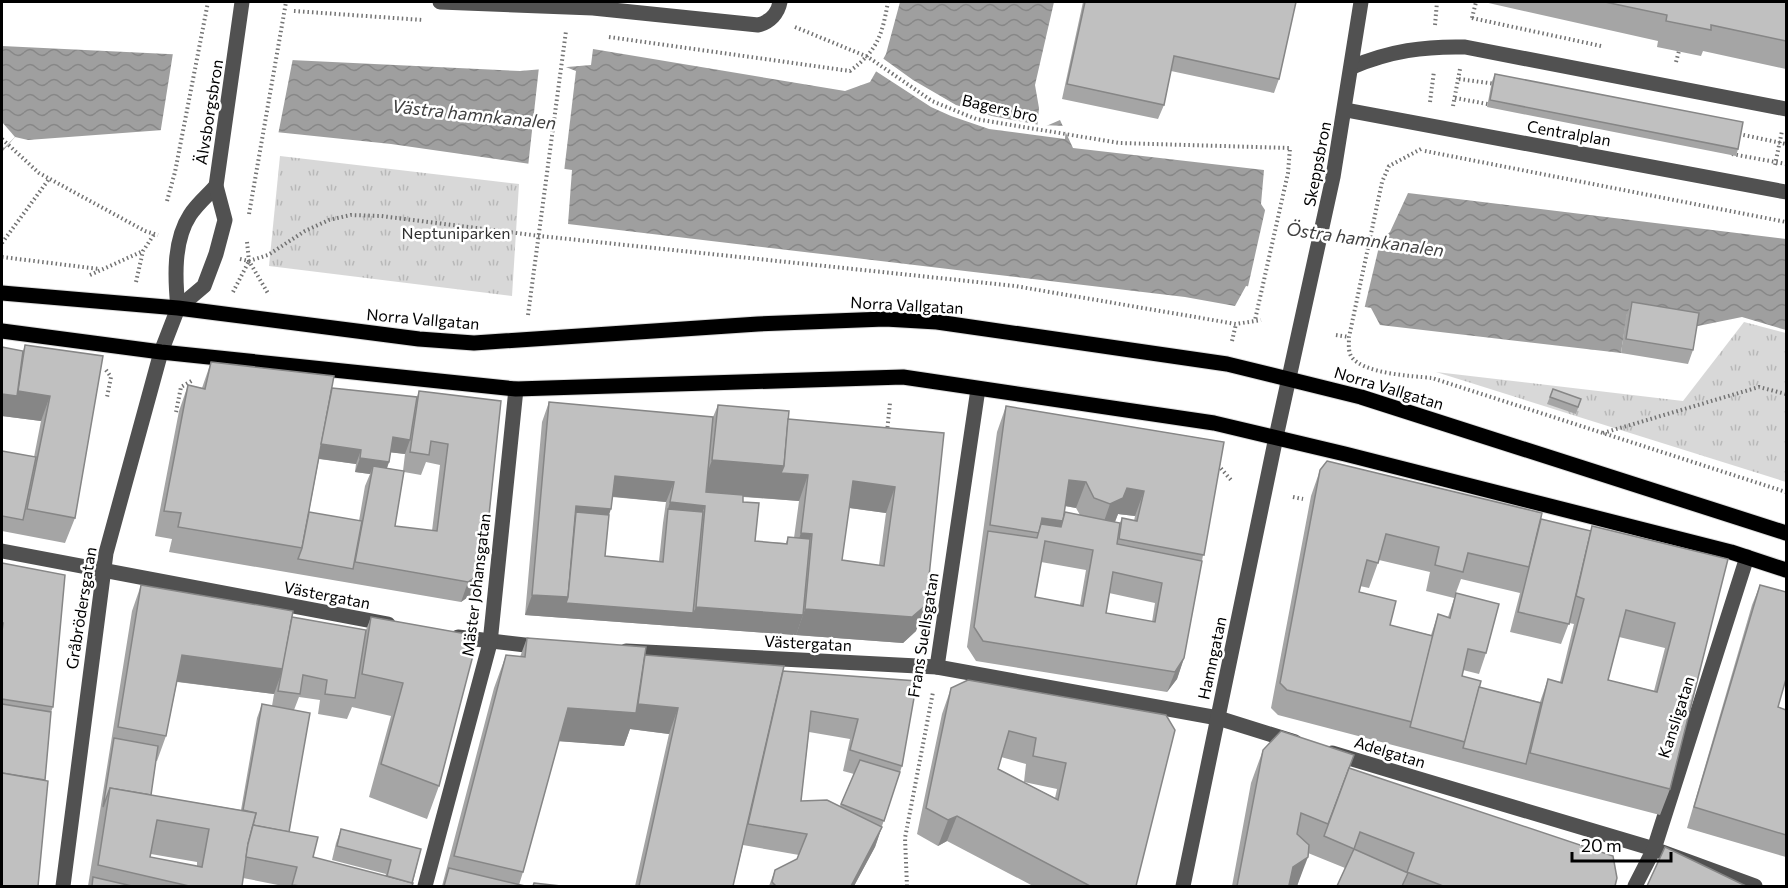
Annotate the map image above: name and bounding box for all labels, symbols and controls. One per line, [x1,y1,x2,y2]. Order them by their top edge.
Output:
street label: Älvsborgsbron [191,58,226,166]
street label: Bagers bro [960,90,1040,125]
water label: Västra hamnkanalen [391,94,557,134]
street label: Centralplan [1526,116,1613,149]
street label: Skeppsbron [1299,120,1334,208]
water label: Östra hamnkanalen [1285,217,1445,261]
park label: Neptuniparken [402,223,510,242]
street label: Norra Vallgatan [850,292,964,317]
street label: Norra Vallgatan [366,304,480,333]
street label: Norra Vallgatan [1332,362,1446,413]
street label: Mäster Johansgatan [457,512,494,658]
street label: Gråbrödersgatan [61,545,100,670]
street label: Frans Suellsgatan [903,571,942,699]
street label: Västergatan [282,577,372,612]
street label: Hamngatan [1193,615,1230,701]
street label: Västergatan [764,631,852,654]
street label: Kansligatan [1653,674,1698,760]
street label: Adelgatan [1352,732,1428,771]
scale bar [1572,825,1671,863]
text: 20 m [1581,834,1622,856]

